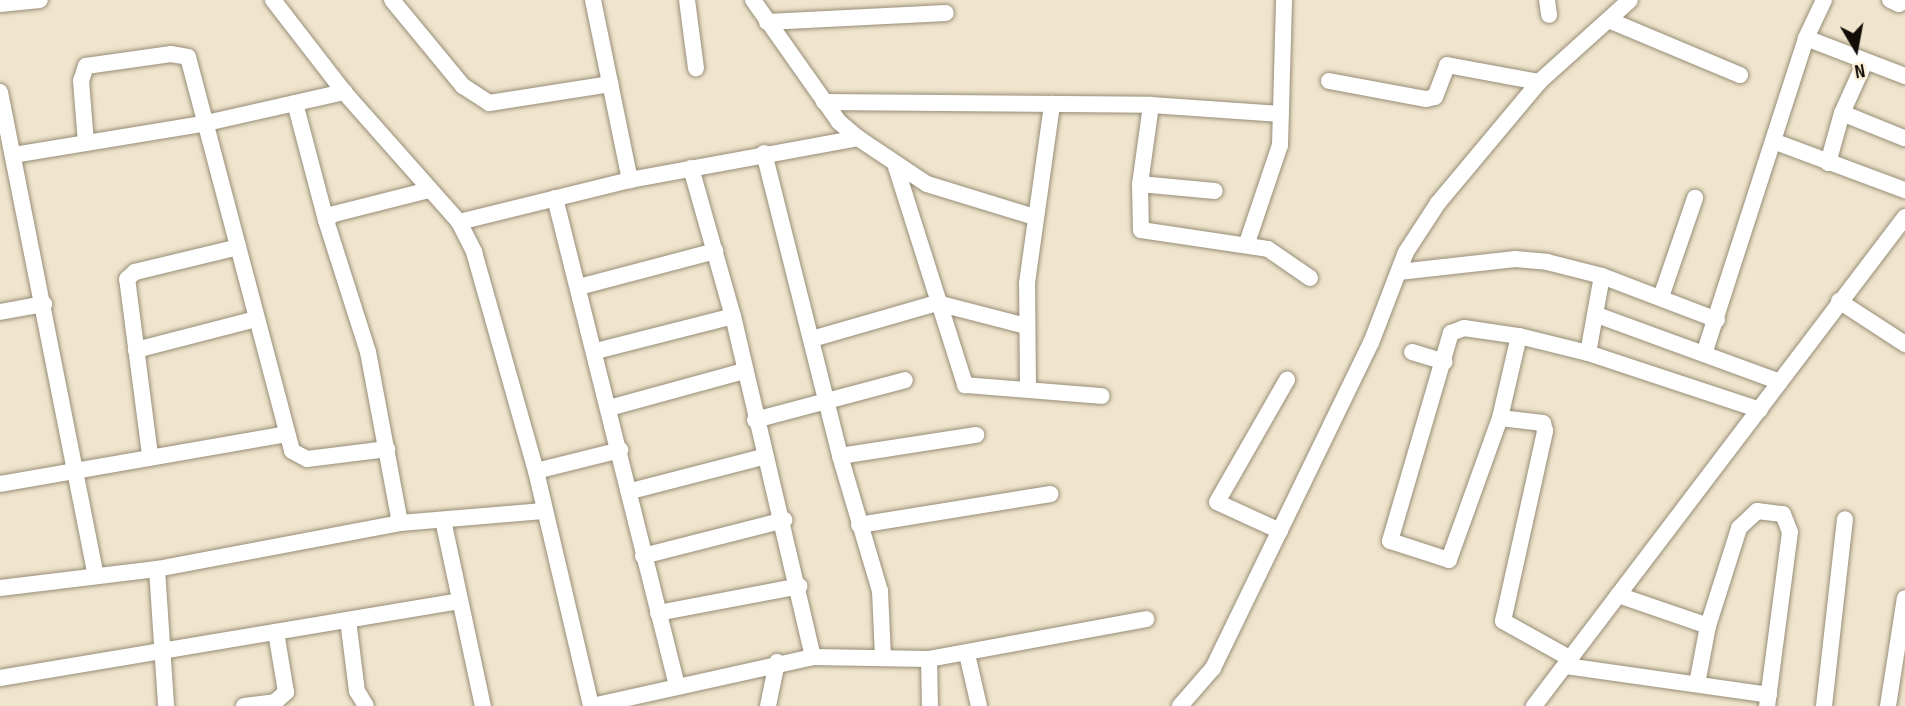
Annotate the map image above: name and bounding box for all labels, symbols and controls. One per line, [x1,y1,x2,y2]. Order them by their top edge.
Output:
north arrow [1821,14,1891,84]
text: N [1853,58,1867,82]

